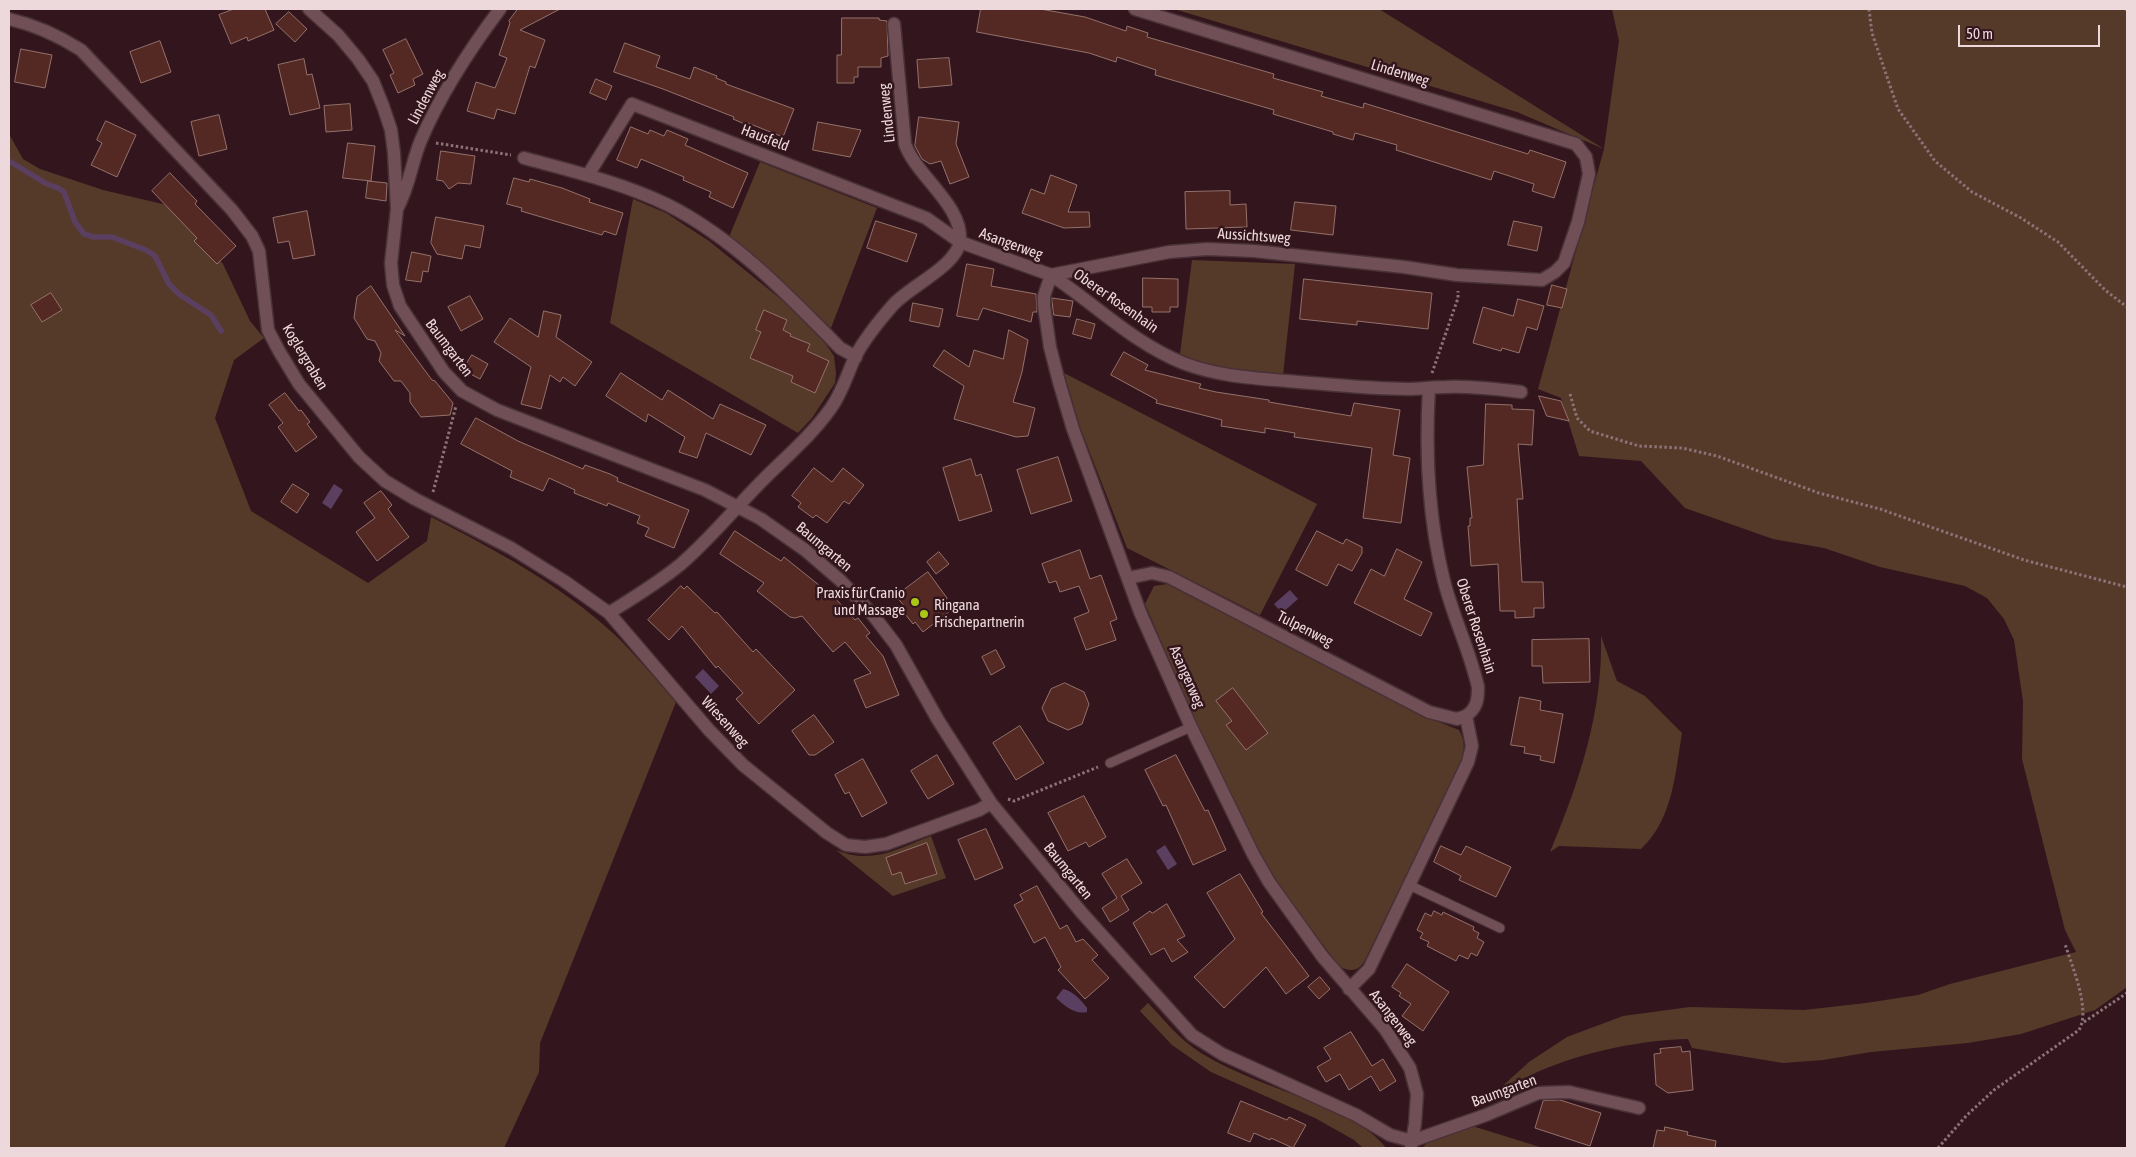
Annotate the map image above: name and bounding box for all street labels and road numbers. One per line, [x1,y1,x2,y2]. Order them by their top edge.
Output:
street label: Lindenweg [1369,56,1431,90]
street label: Lindenweg [404,66,448,128]
street label: Lindenweg [875,82,899,144]
street label: Hausfeld [738,121,792,155]
street label: Asangerweg [977,224,1045,264]
street label: Aussichtsweg [1217,224,1291,248]
street label: Oberer Rosenhain [1070,265,1162,337]
street label: Baumgarten [421,316,477,380]
street label: Koglergraben [278,321,332,393]
street label: Baumgarten [792,518,856,576]
street label: Oberer Rosenhain [1452,576,1500,676]
street label: Tulpenweg [1274,607,1336,651]
street label: Asangerweg [1165,643,1209,711]
street label: Wiesenweg [697,693,753,751]
street label: Baumgarten [1040,839,1096,903]
street label: Asangerweg [1365,986,1421,1050]
street label: Baumgarten [1469,1071,1539,1111]

